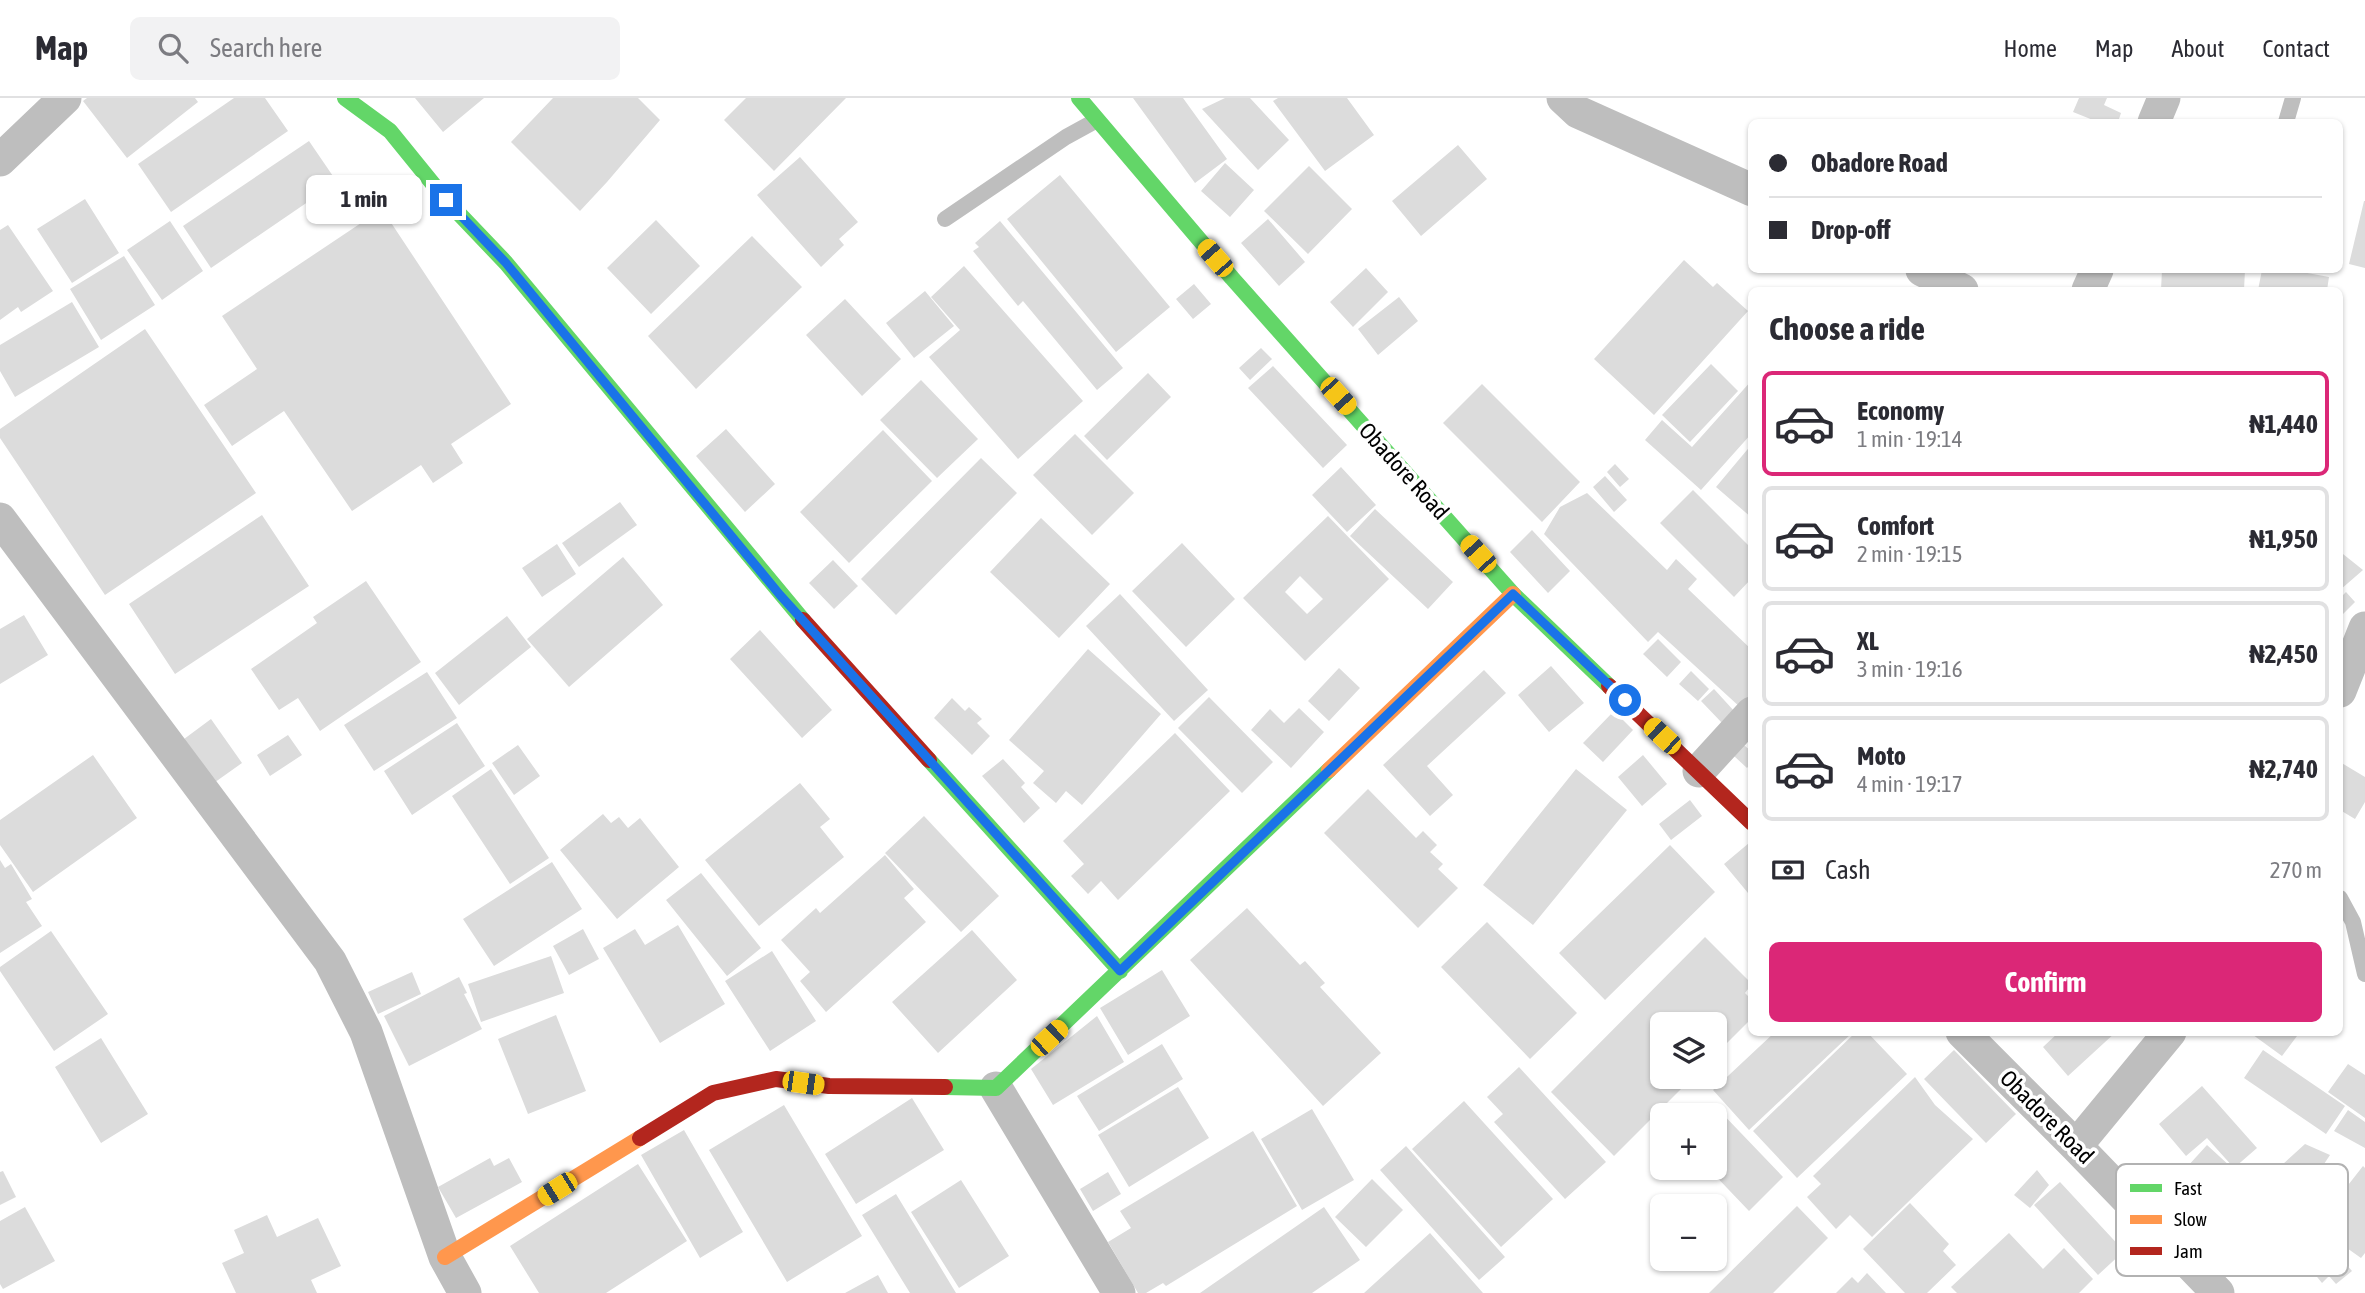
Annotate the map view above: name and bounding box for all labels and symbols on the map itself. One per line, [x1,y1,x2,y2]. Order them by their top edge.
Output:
callout: 1 min [306,176,422,224]
route end [430,184,462,216]
car [1194,235,1237,281]
car [1317,373,1360,419]
street label: Obadore Road [1354,417,1454,525]
car [1457,531,1500,577]
route start [1609,684,1641,716]
car [1640,714,1685,758]
car [1027,1016,1072,1060]
street label: Obadore Road [1995,1065,2099,1169]
car [781,1070,826,1096]
legend [2116,1164,2348,1276]
car [534,1169,581,1209]
text: Fast [2174,1177,2202,1199]
text: Slow [2174,1208,2208,1230]
text: Jam [2174,1240,2203,1262]

